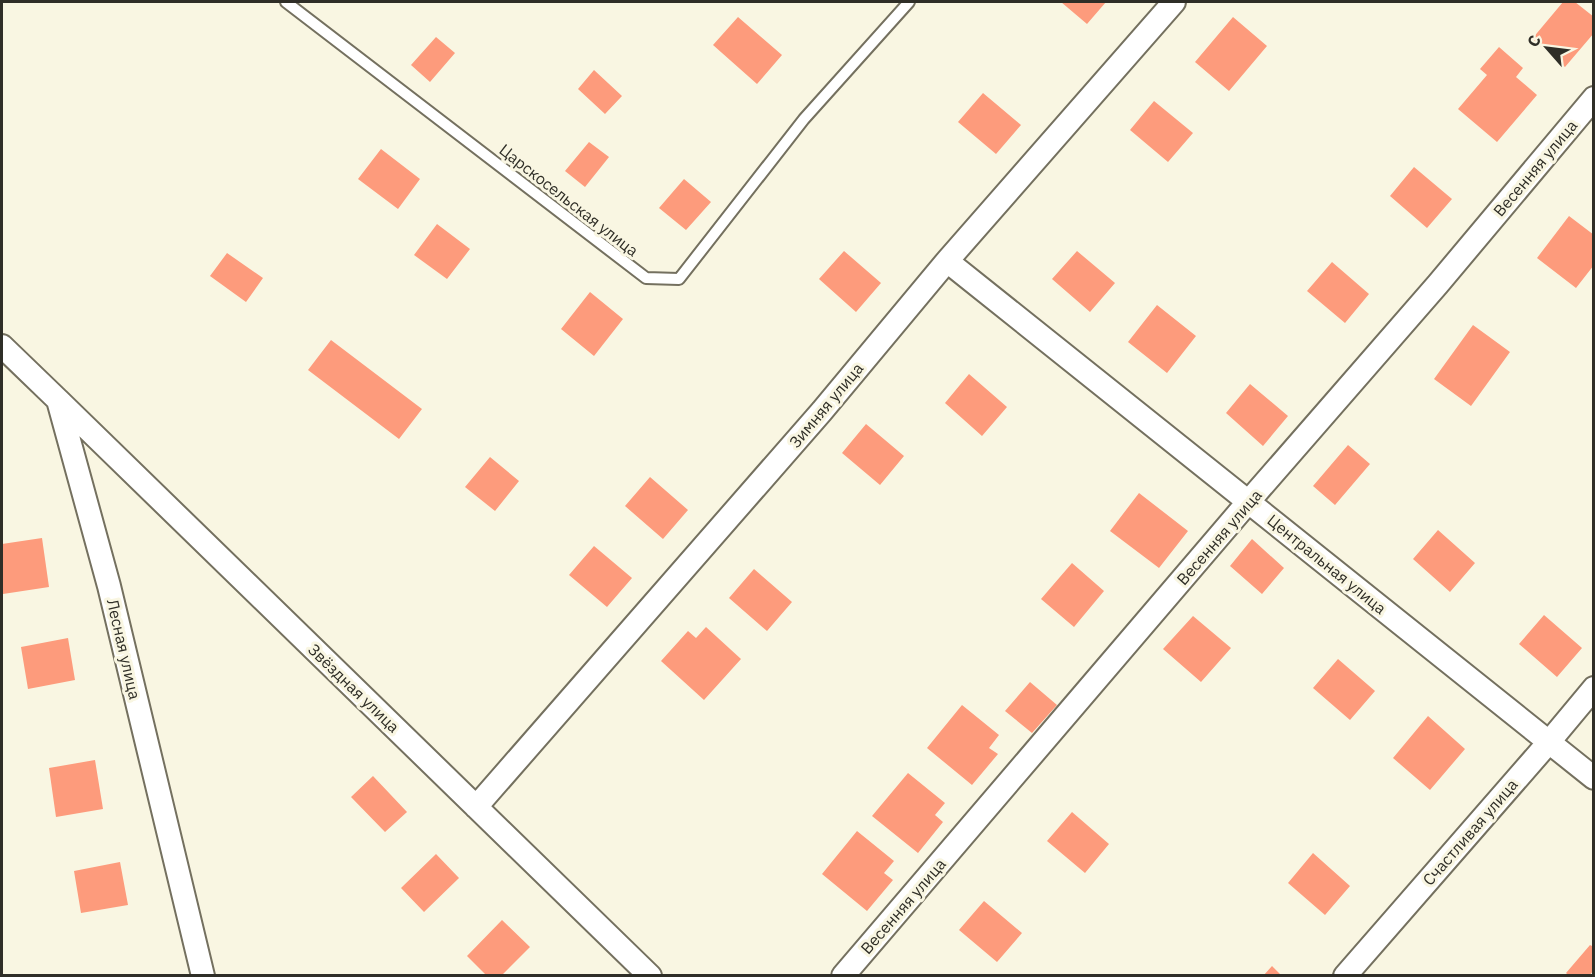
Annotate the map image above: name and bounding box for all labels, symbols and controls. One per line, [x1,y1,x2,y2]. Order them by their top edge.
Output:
north arrow [1517,18,1577,78]
text: С [1522,32,1545,50]
street label: Весенняя улица [1489,115,1582,220]
street label: Царскосельская улица [495,139,643,261]
street label: Зимняя улица [785,358,868,452]
street label: Весенняя улица [1172,485,1266,589]
street label: Центральная улица [1263,510,1391,618]
street label: Лесная улица [103,597,145,702]
street label: Звёздная улица [304,639,404,737]
street label: Счастливая улица [1418,774,1522,889]
street label: Весенняя улица [856,854,950,958]

